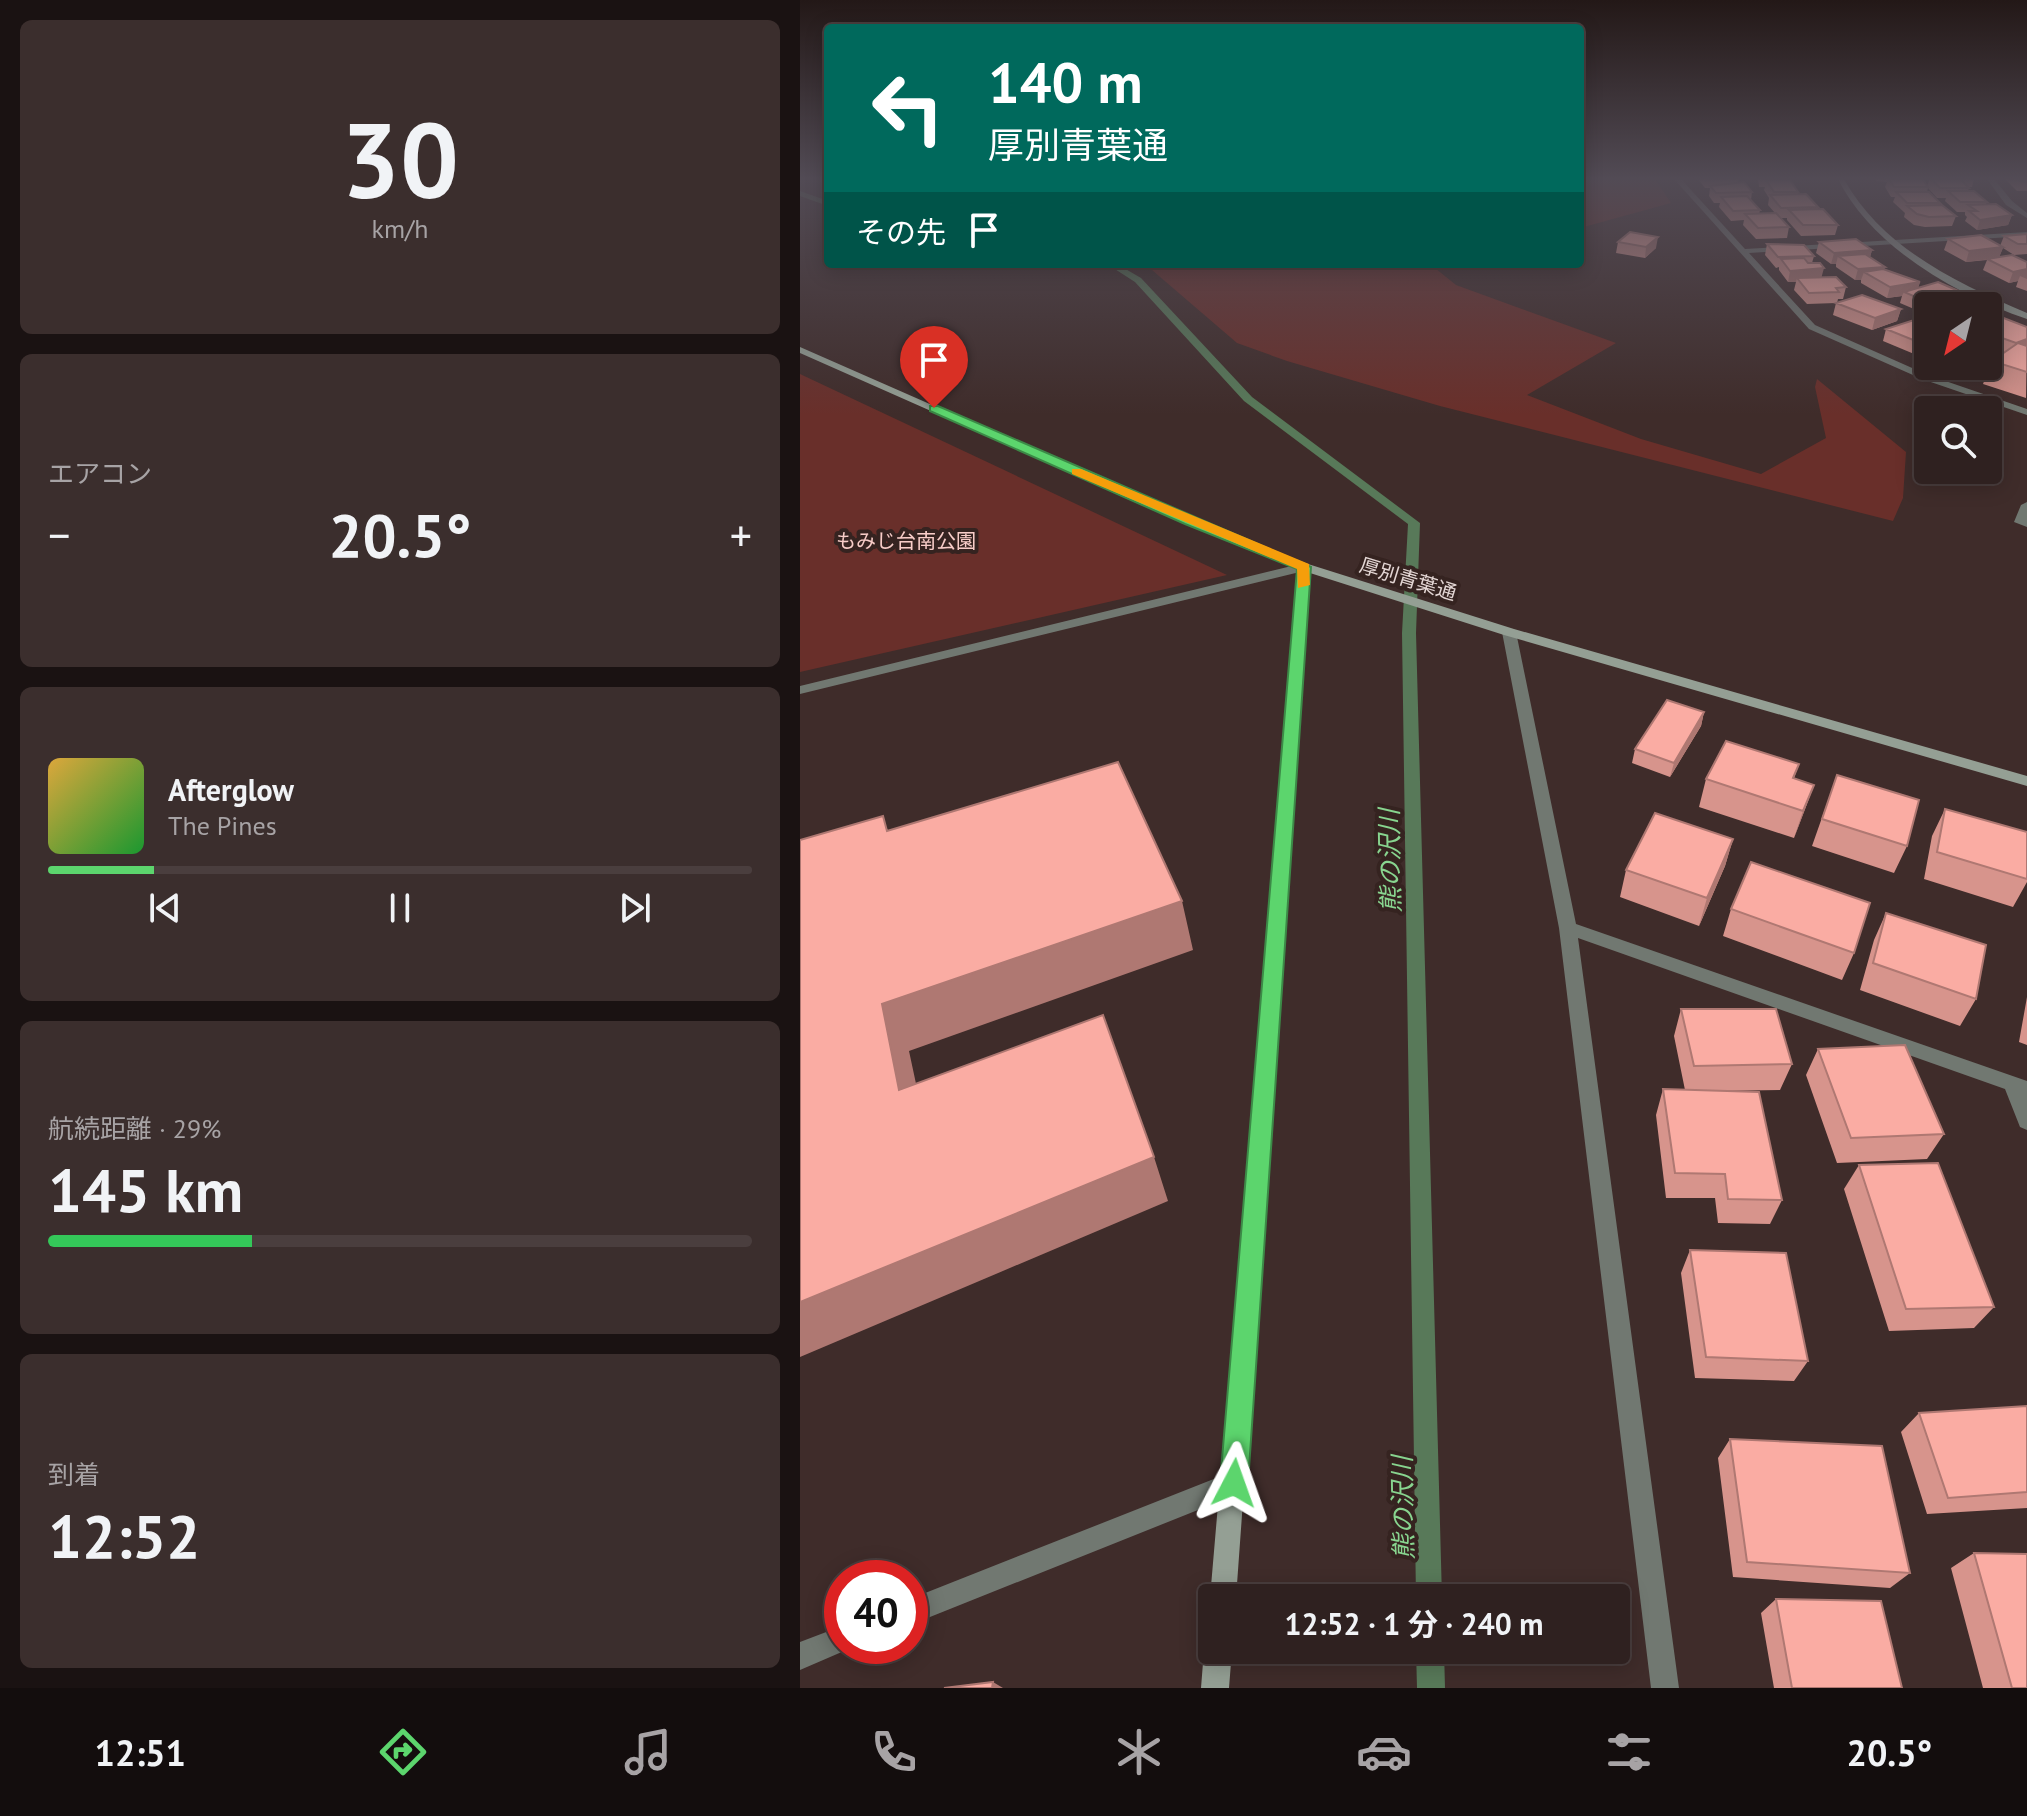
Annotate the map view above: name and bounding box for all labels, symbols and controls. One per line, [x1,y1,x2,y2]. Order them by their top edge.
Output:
text: 140 m [988,46,1143,118]
icon: left [856,56,960,160]
text: 30 [341,92,459,227]
text: 厚別青葉通 [988,121,1168,168]
icon: arrive [962,208,1006,252]
text: km/h [372,212,429,245]
text: その先 [856,212,946,251]
north arrow [1914,292,2002,380]
map controls [1914,292,2002,484]
pin [900,326,968,408]
icon: arrive [912,338,956,382]
button: search [1914,396,2002,484]
text: エアコン [48,457,152,490]
text: 20.5° [328,496,472,574]
text: − [48,506,70,563]
text: + [730,506,752,563]
park label: もみじ台南公園 [836,528,976,554]
street label: 厚別青葉通 [1356,552,1460,606]
text: Afterglow [168,770,294,809]
water label: 熊の沢川 [1372,806,1407,913]
text: The Pines [168,809,277,842]
icon: previous [143,886,187,930]
icon: pause [378,886,422,930]
icon: next [613,886,657,930]
text: 航続距離 · 29% [48,1112,221,1145]
text: 145 km [48,1151,243,1229]
position arrow [1192,1441,1276,1525]
water label: 熊の沢川 [1385,1453,1420,1560]
text: 到着 [48,1458,100,1491]
text: 12:52 [48,1497,200,1575]
speed limit sign: 40 [824,1560,928,1664]
text: 12:52 · 1 分 · 240 m [1284,1604,1544,1643]
icon: directions [375,1724,431,1780]
icon: music [620,1724,676,1780]
icon: phone [866,1724,922,1780]
icon: climate [1111,1724,1167,1780]
icon: car [1356,1724,1412,1780]
icon: filters [1601,1724,1657,1780]
text: 12:51 [95,1729,186,1776]
text: 20.5° [1846,1729,1932,1776]

